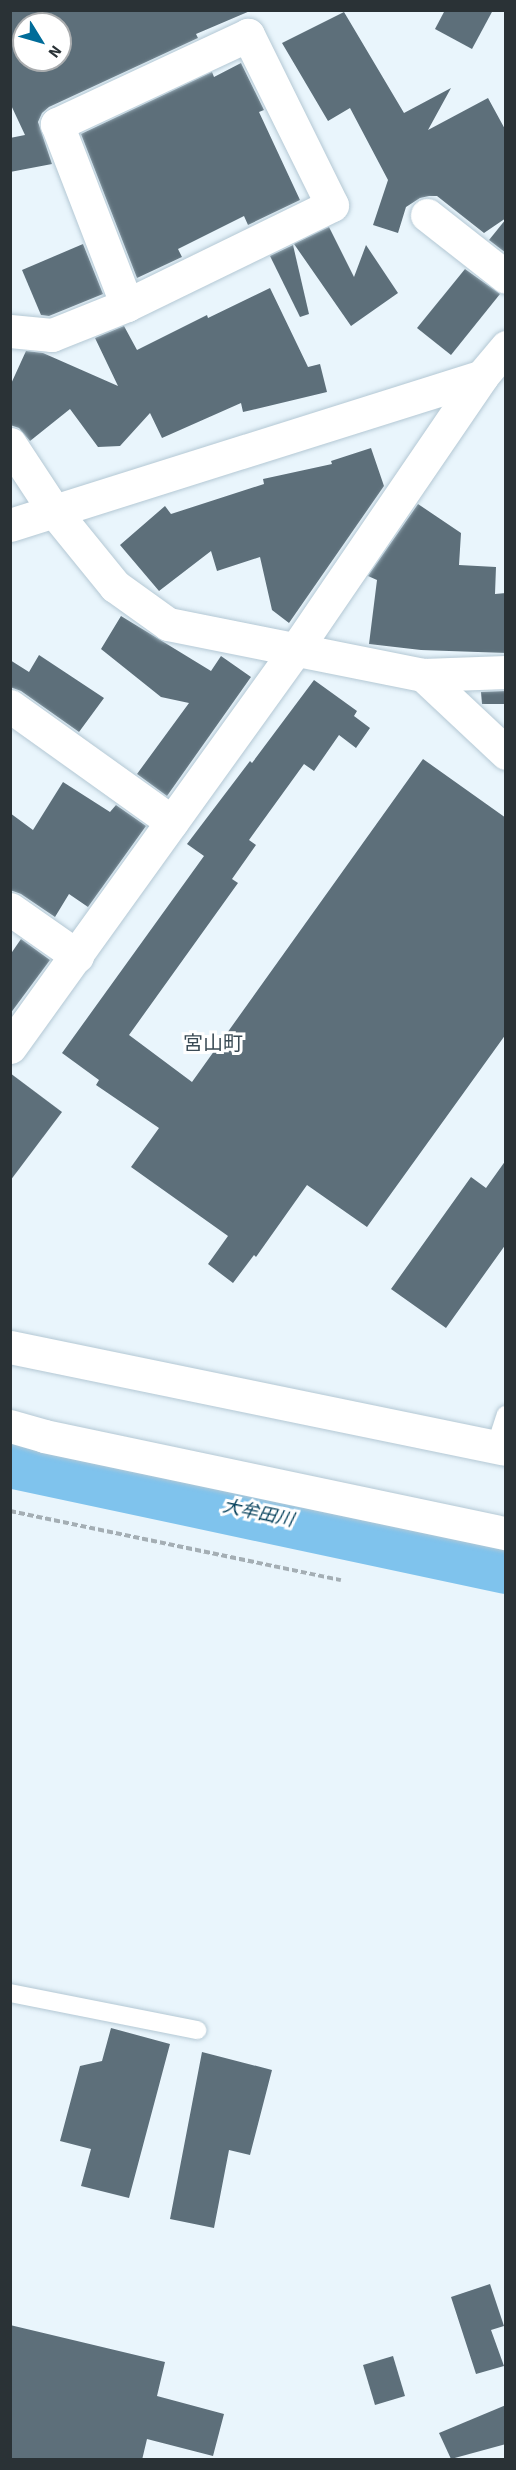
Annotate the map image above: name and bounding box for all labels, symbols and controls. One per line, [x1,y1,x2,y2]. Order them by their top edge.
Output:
north arrow [12,12,72,72]
text: N [43,41,67,62]
district label: 宮山町 [183,1032,243,1056]
water label: 大牟田川 [221,1496,295,1532]

